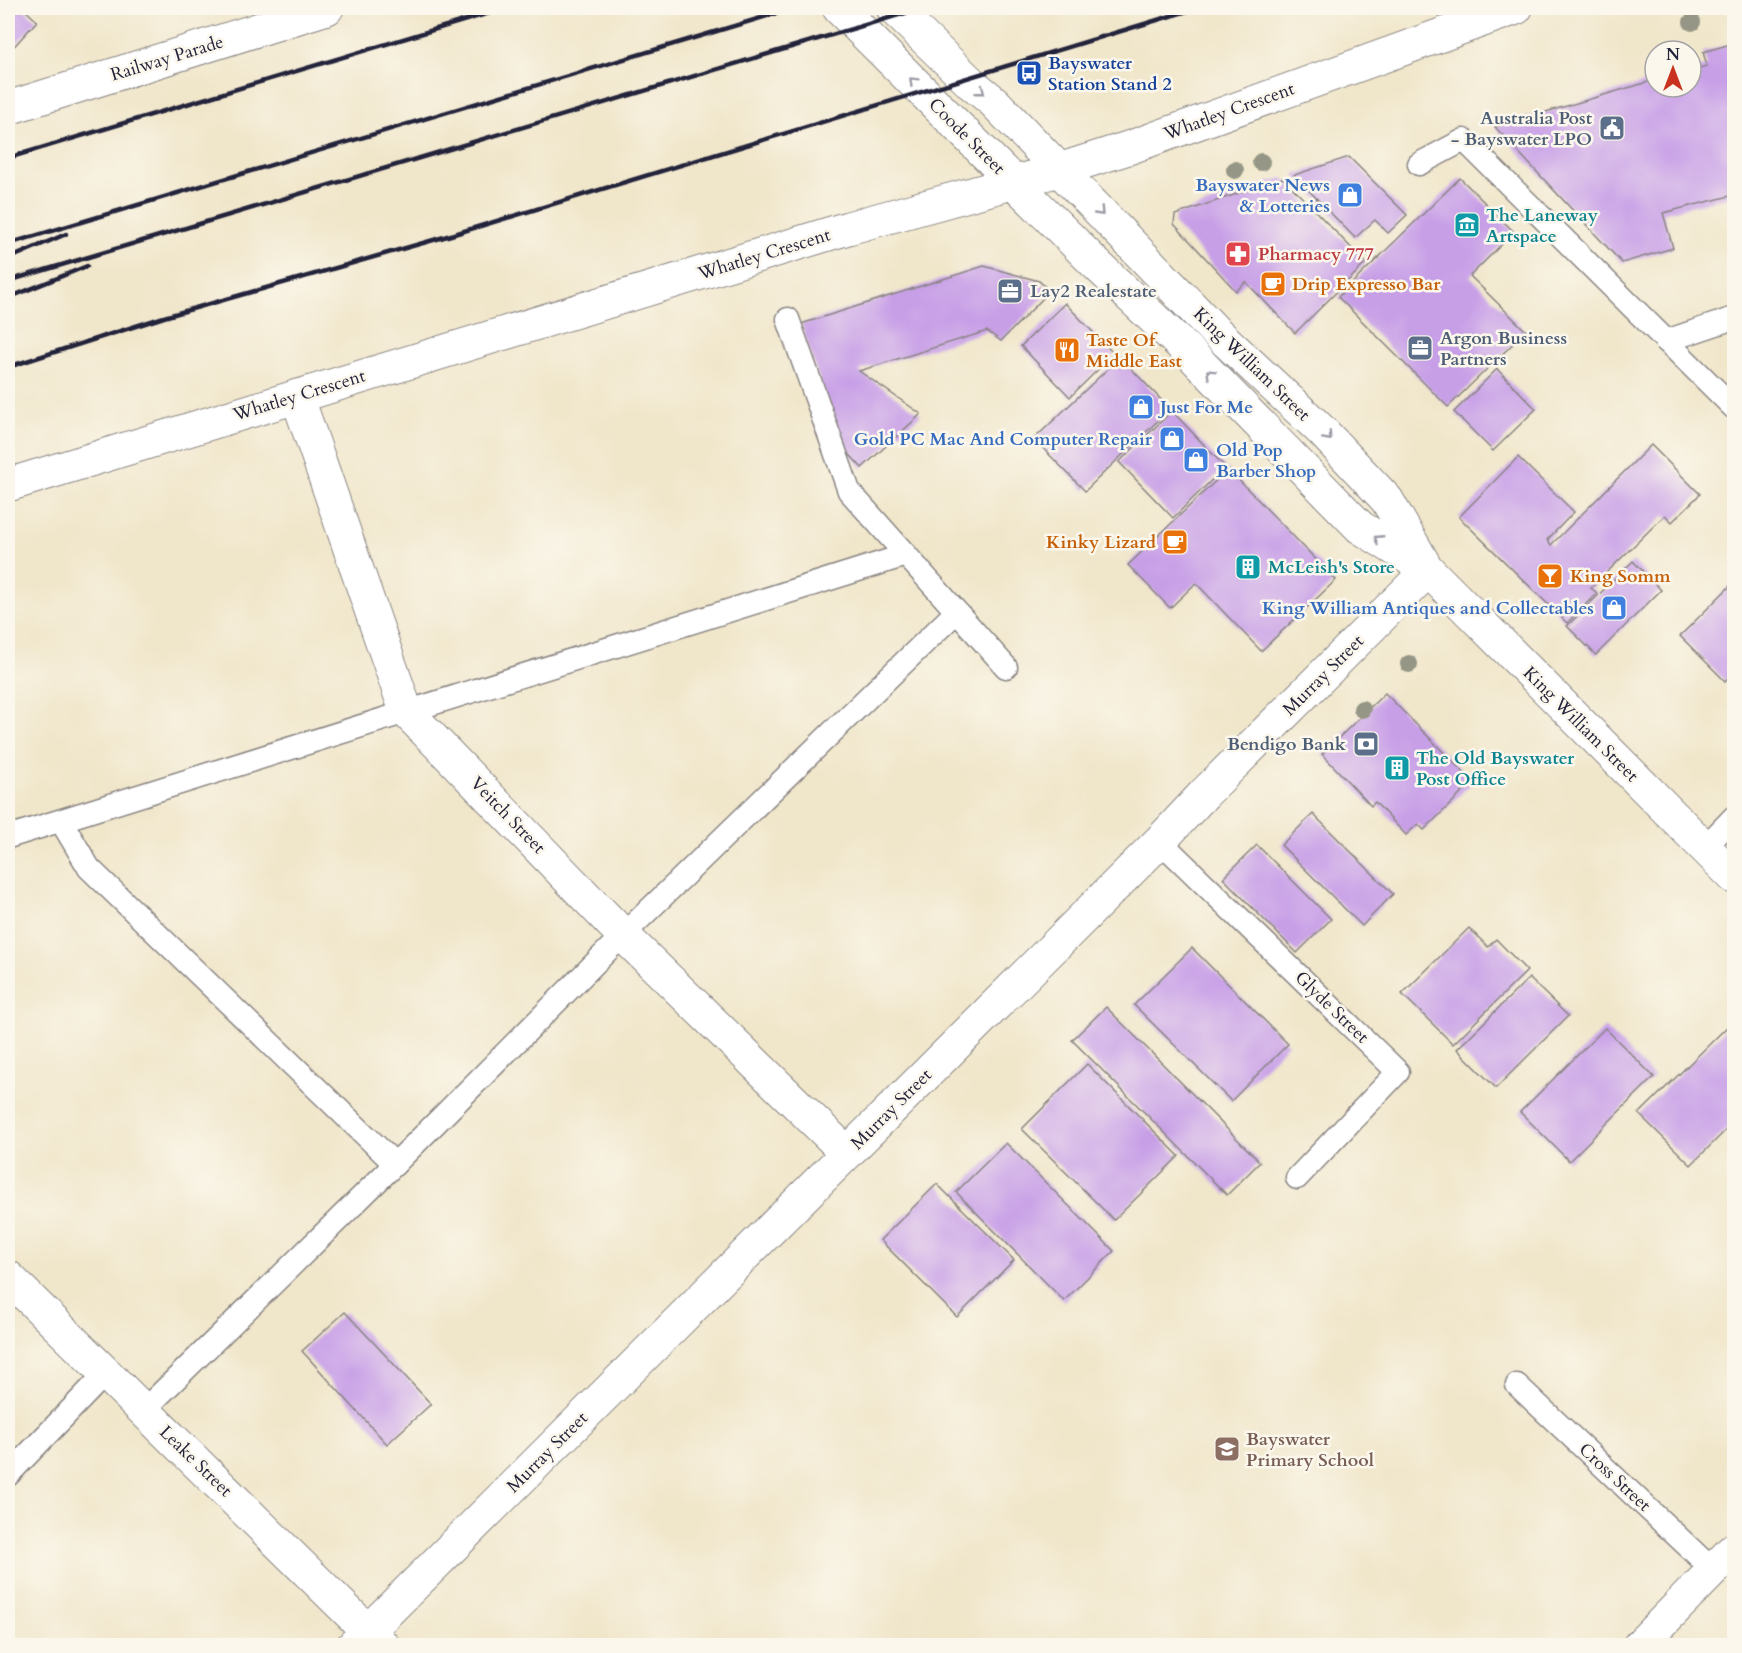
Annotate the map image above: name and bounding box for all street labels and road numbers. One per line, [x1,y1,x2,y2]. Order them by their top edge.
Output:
street label: Railway Parade [108,29,227,88]
street label: Whatley Crescent [1160,76,1298,147]
street label: Coode Street [923,92,1011,180]
street label: Whatley Crescent [694,222,834,287]
street label: King William Street [1188,302,1316,427]
street label: Whatley Crescent [229,363,369,428]
street label: Murray Street [1277,629,1370,721]
street label: King William Street [1517,661,1644,788]
street label: Veitch Street [464,771,551,860]
street label: Glyde Street [1289,966,1374,1049]
street label: Murray Street [845,1063,938,1155]
street label: Murray Street [501,1406,594,1498]
street label: Leake Street [154,1420,238,1503]
street label: Cross Street [1573,1437,1656,1517]

